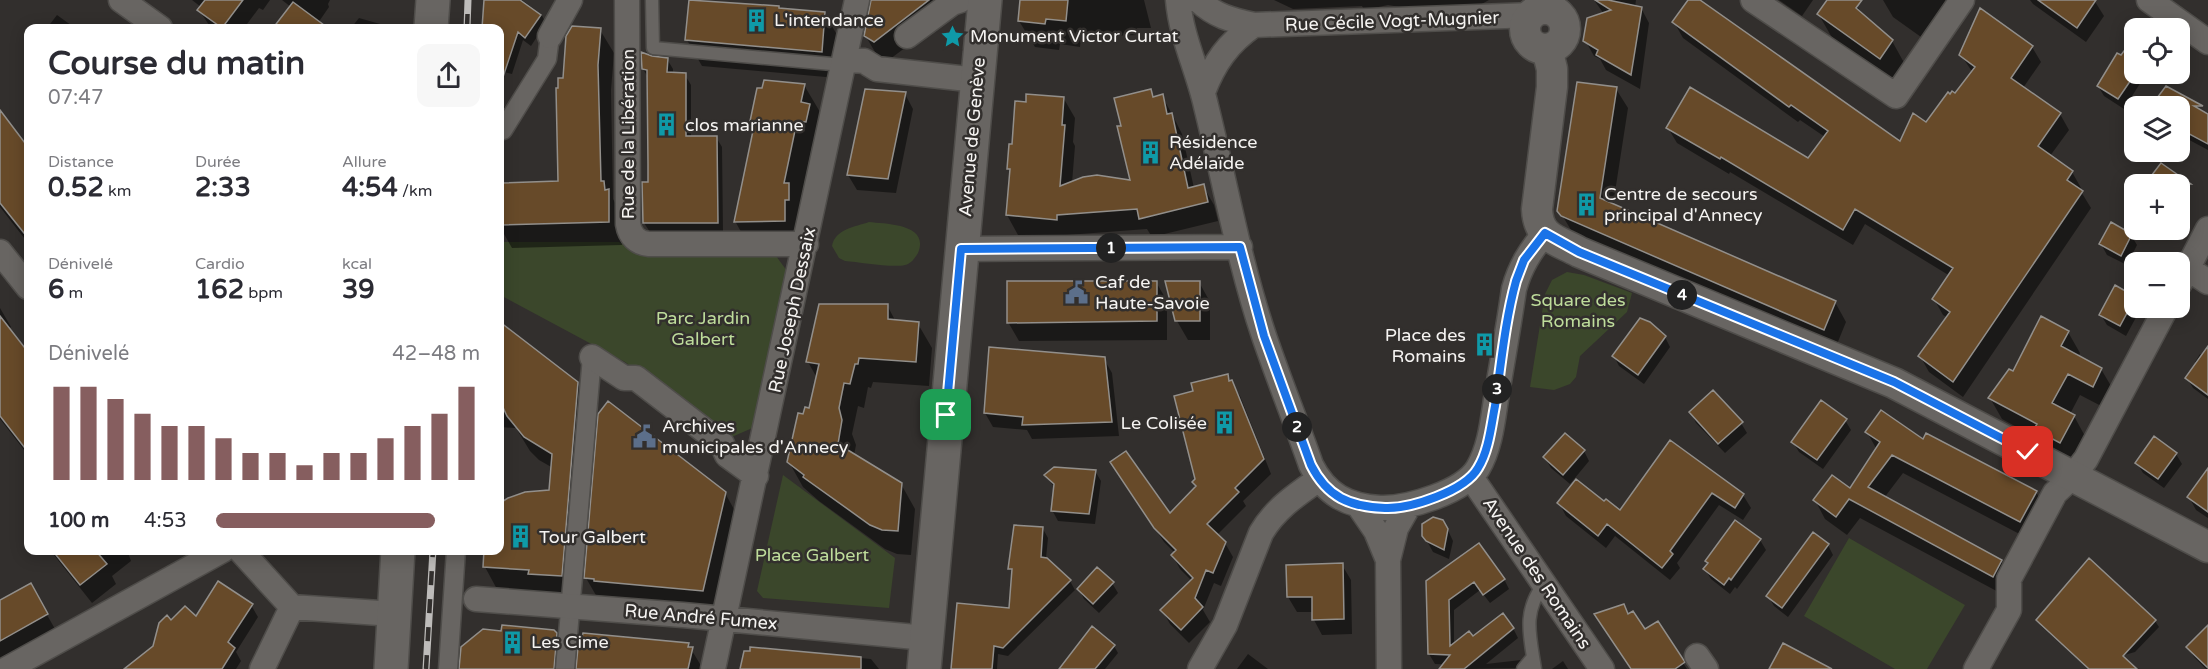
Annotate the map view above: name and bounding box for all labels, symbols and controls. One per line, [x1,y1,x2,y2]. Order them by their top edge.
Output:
street label: Rue Cécile Vogt-Mugnier [1284,6,1500,36]
building icon: L'intendance [743,7,769,33]
place label: L'intendance [774,9,884,31]
map controls [2124,18,2190,318]
button: locate [2124,18,2190,84]
place icon: Monument Victor Curtat [939,23,965,49]
place label: Monument Victor Curtat [970,25,1179,47]
text: Course du matin [48,44,305,83]
button: share [417,44,480,107]
street label: Rue de la Libération [617,49,639,219]
street label: Avenue de Genève [954,56,990,218]
text: 07:47 [48,86,103,110]
button: layers [2124,96,2190,162]
building icon: clos marianne [654,112,680,138]
place label: clos marianne [685,114,804,136]
place label: Résidence Adélaïde [1169,131,1257,174]
building icon: Résidence Adélaïde [1138,139,1164,165]
text: Distance [48,152,114,172]
text: Durée [195,152,241,172]
text: Allure [342,152,387,172]
text: 0.52 [48,172,104,203]
text: 2:33 [195,172,251,203]
text: 4:54 [342,172,398,203]
button: + [2124,174,2190,240]
text: km [104,181,131,201]
text: /km [398,181,432,201]
place label: Centre de secours principal d'Annecy [1604,183,1763,226]
building icon: Centre de secours principal d'Annecy [1573,191,1599,217]
street label: Rue Joseph Dessaix [764,225,820,395]
pin: 1 [1096,233,1126,263]
text: 1 [1106,238,1116,258]
button: − [2124,252,2190,318]
text: Dénivelé [48,254,113,274]
text: Cardio [195,254,245,274]
text: kcal [342,254,372,274]
place label: Caf de Haute-Savoie [1095,271,1210,314]
text: 6 [48,274,64,305]
text: 162 [195,274,244,305]
text: 39 [342,274,375,305]
public building icon: Caf de Haute-Savoie [1064,279,1090,305]
pin: 4 [1667,280,1697,310]
text: m [64,283,83,303]
text: bpm [244,283,283,303]
text: 4 [1677,285,1687,305]
park label: Square des Romains [1530,289,1626,332]
park label: Parc Jardin Galbert [656,307,750,350]
place label: Place des Romains [1385,324,1466,367]
building icon: Place des Romains [1471,332,1497,358]
text: Dénivelé [48,342,129,366]
text: 42–48 m [392,342,480,366]
pin: 3 [1482,374,1512,404]
text: 3 [1492,379,1502,399]
pin [920,389,971,440]
icon: arrive [929,398,962,431]
building icon: Le Colisée [1212,410,1238,436]
place label: Le Colisée [1121,412,1207,434]
pin: 2 [1282,412,1312,442]
place label: Archives municipales d'Annecy [662,415,849,458]
text: 2 [1292,417,1302,437]
public building icon: Archives municipales d'Annecy [631,423,657,449]
pin [2002,426,2053,477]
icon: check [2011,435,2044,468]
street label: Avenue des Romains [1478,493,1596,653]
text: 100 m [48,509,109,533]
text: 4:53 [144,509,187,533]
building icon: Tour Galbert [508,524,534,550]
place label: Tour Galbert [539,526,646,548]
park label: Place Galbert [755,544,869,566]
street label: Rue André Fumex [624,599,778,635]
building icon: Les Cime [500,629,526,655]
place label: Les Cime [531,631,609,653]

